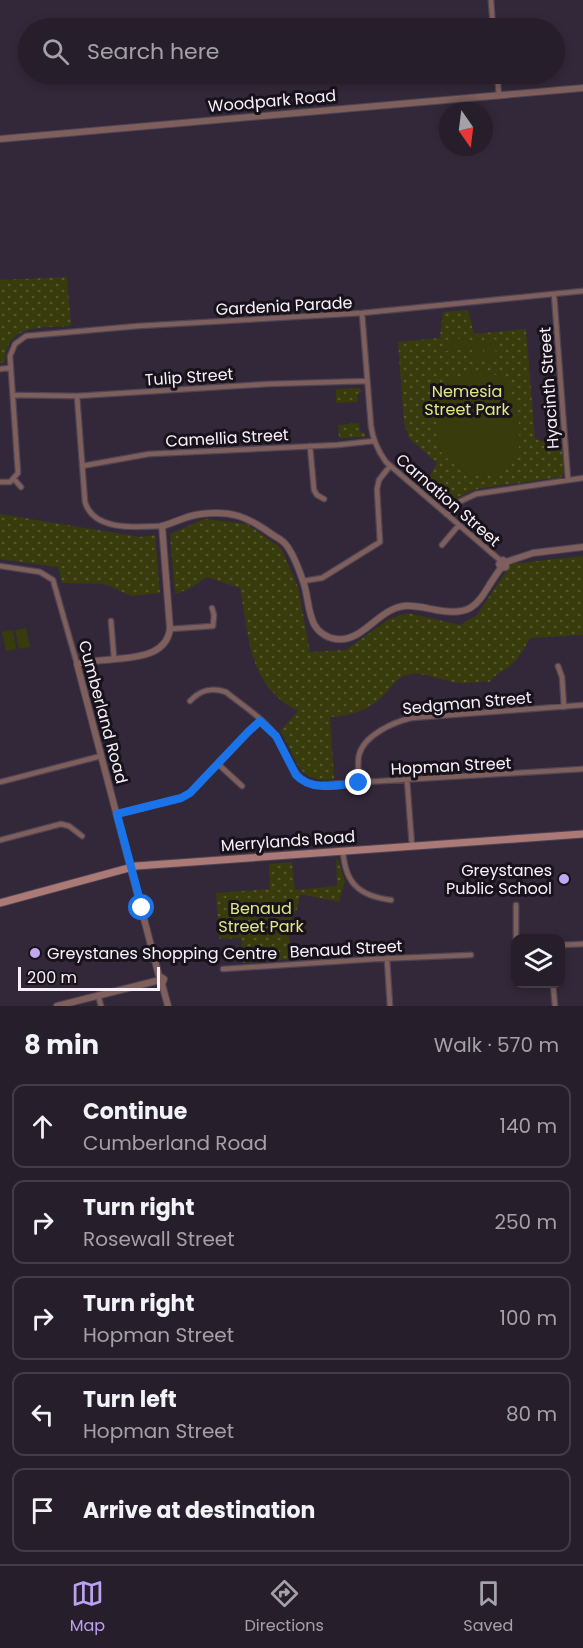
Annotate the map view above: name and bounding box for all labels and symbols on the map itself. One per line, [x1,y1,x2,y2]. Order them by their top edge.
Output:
street label: Woodpark Road [207,84,337,118]
north arrow [439,102,493,156]
street label: Gardenia Parade [215,291,353,321]
street label: Hyacinth Street [533,326,565,450]
street label: Tulip Street [144,362,234,392]
park label: Nemesia Street Park [424,380,510,421]
street label: Camellia Street [165,423,289,453]
street label: Carnation Street [391,448,505,552]
street label: Cumberland Road [73,638,133,786]
street label: Sedgman Street [401,686,533,720]
street label: Hopman Street [390,751,512,781]
route end [345,769,371,795]
street label: Merrylands Road [220,825,356,857]
place label: Greystanes Public School [446,859,552,900]
marker: Greystanes Public School [557,872,571,886]
route start [128,894,154,920]
park label: Benaud Street Park [218,897,304,938]
street label: Benaud Street [289,935,403,963]
place label: Greystanes Shopping Centre [47,942,277,965]
marker: Greystanes Shopping Centre [28,946,42,960]
scale bar [18,964,160,992]

